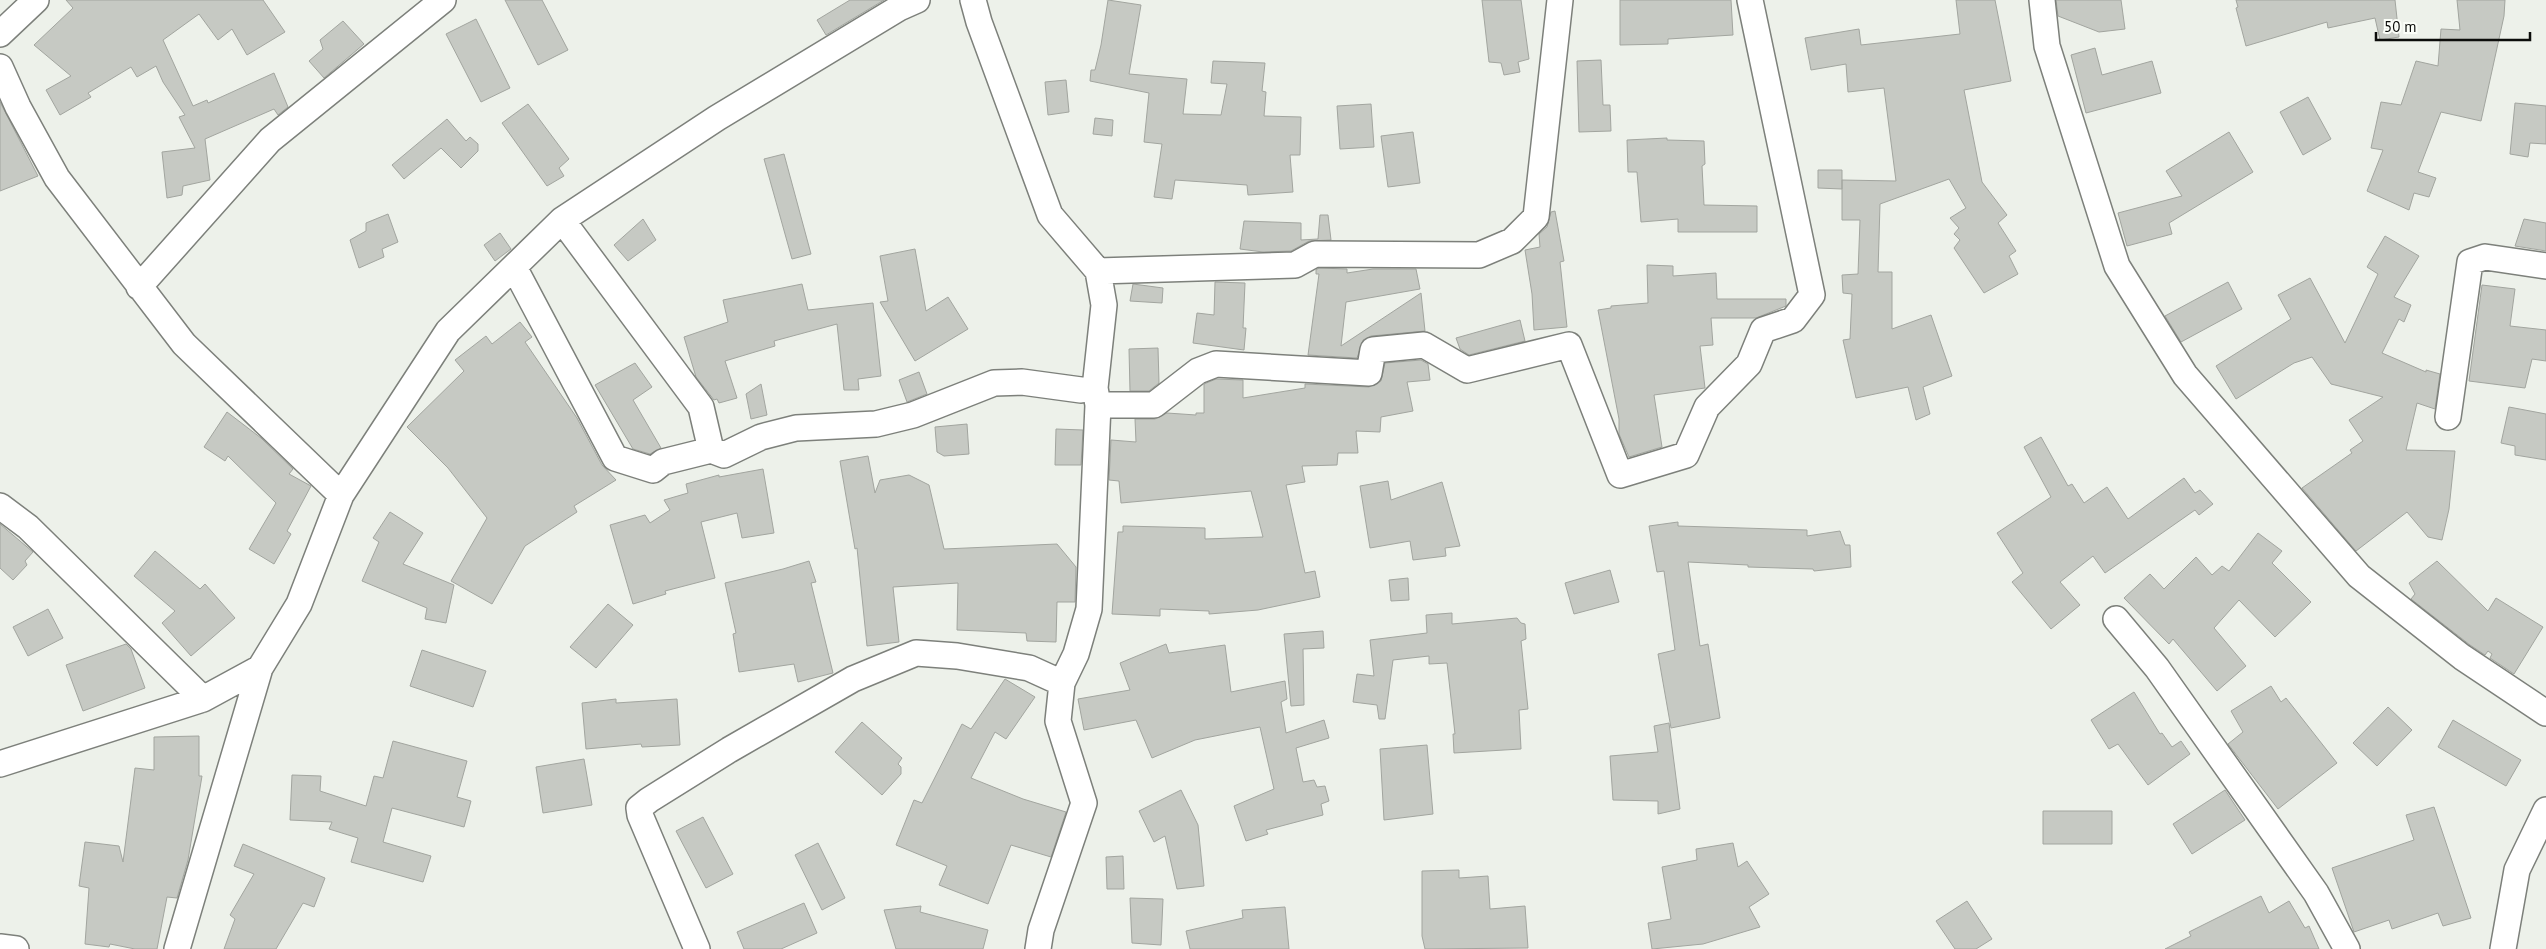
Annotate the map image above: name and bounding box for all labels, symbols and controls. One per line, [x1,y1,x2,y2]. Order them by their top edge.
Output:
scale bar [2376,10,2530,42]
text: 50 m [2384,17,2417,36]

